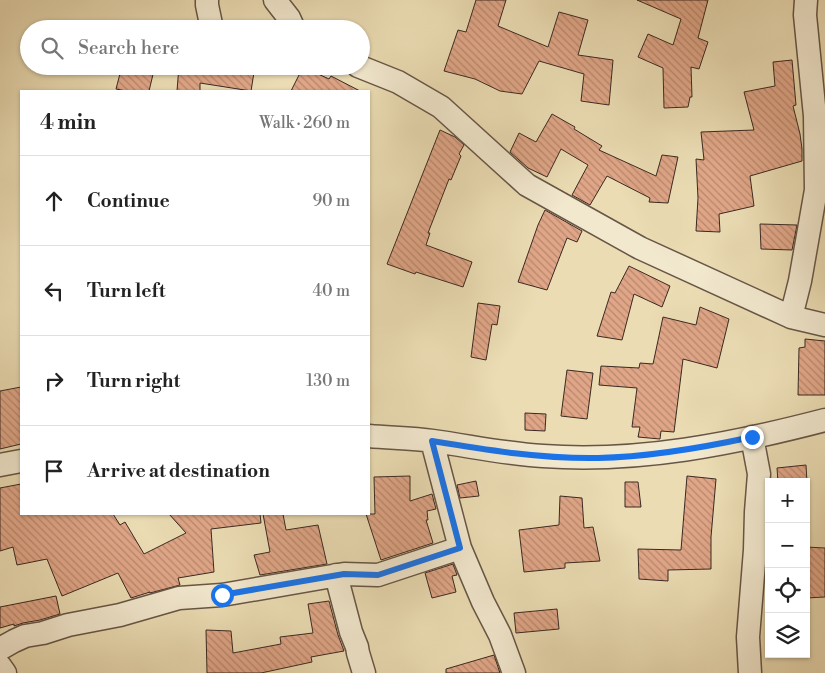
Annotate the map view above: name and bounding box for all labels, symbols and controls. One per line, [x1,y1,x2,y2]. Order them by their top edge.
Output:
search box [20,20,370,75]
icon: search [38,34,66,62]
text: Search here [78,36,179,60]
text: 4 min [40,110,96,136]
text: Walk · 260 m [259,113,350,133]
icon: ahead [40,187,68,215]
text: Continue [87,189,170,213]
text: 90 m [312,191,350,211]
icon: left [40,277,68,305]
text: Turn left [87,279,166,303]
text: 40 m [313,281,350,301]
icon: right [40,367,68,395]
text: Turn right [87,369,180,393]
text: 130 m [306,371,350,391]
route end [741,426,764,449]
icon: arrive [40,457,68,485]
text: Arrive at destination [87,459,270,483]
map controls [765,478,810,658]
button: + [765,478,810,523]
button: − [765,523,810,568]
button: locate [765,568,810,613]
route start [211,584,234,607]
button: layers [765,613,810,658]

